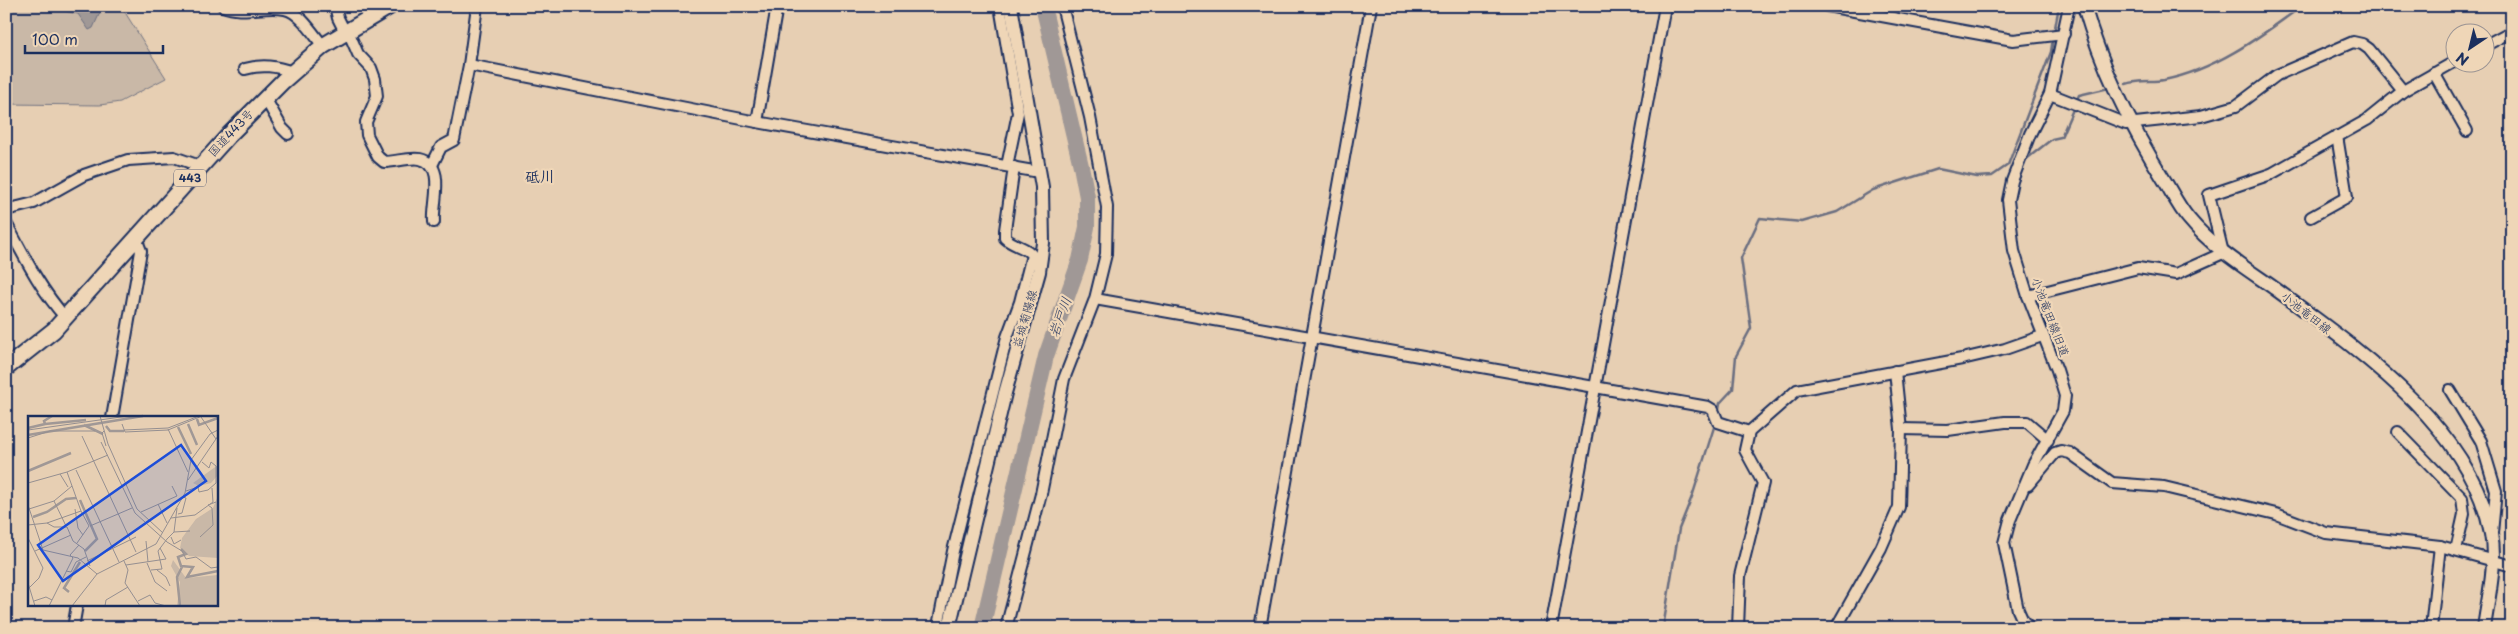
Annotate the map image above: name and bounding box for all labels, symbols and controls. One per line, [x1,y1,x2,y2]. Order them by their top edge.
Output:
scale bar [25,22,162,54]
north arrow [2446,22,2496,72]
text: 100 m [32,27,78,50]
text: N [2452,47,2473,71]
street label: 国道443号 [203,104,257,160]
district label: 砥川 [525,164,555,187]
road number: 443 [174,170,206,187]
street label: 小池竜田線旧道 [2027,274,2074,359]
street label: 益城菊陽線 [1007,287,1041,350]
street label: 小池竜田線 [2277,287,2336,338]
water label: 岩戸川 [1042,294,1077,340]
inset map [28,416,218,606]

